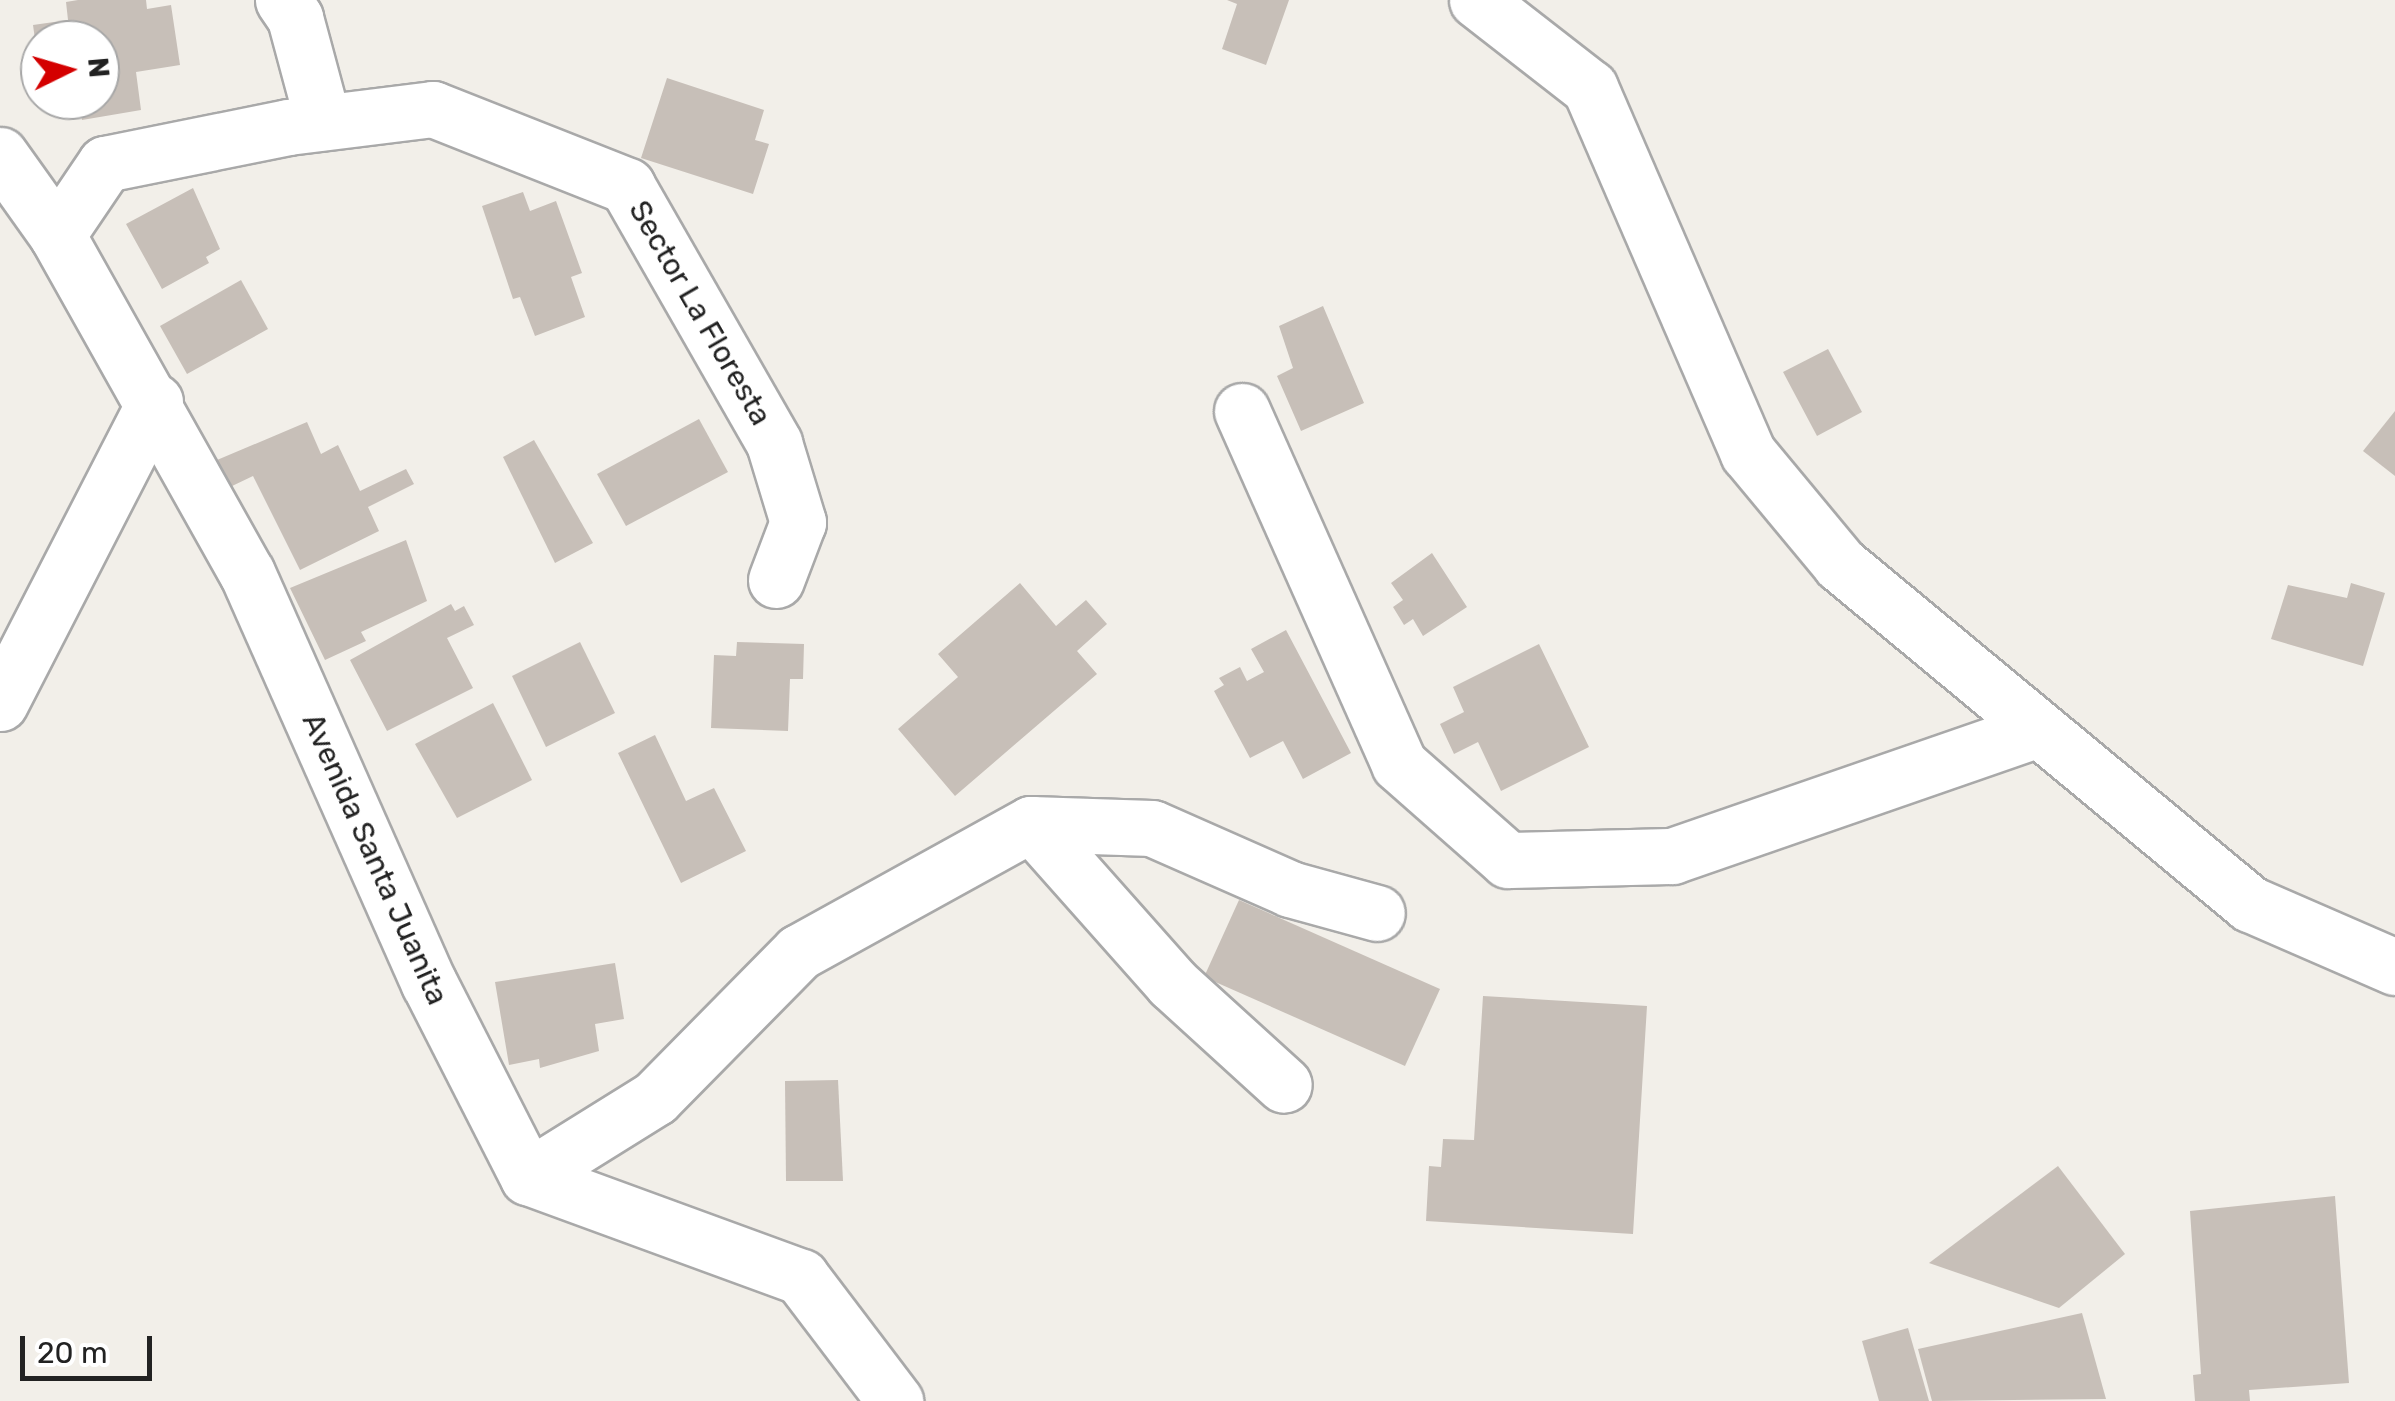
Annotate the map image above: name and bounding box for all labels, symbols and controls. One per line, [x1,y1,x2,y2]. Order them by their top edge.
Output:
north arrow [20,20,120,120]
text: N [81,56,116,79]
street label: Sector La Floresta [621,194,779,432]
street label: Avenida Santa Juanita [294,708,456,1010]
scale bar [25,1316,158,1378]
text: 20 m [37,1335,108,1371]

